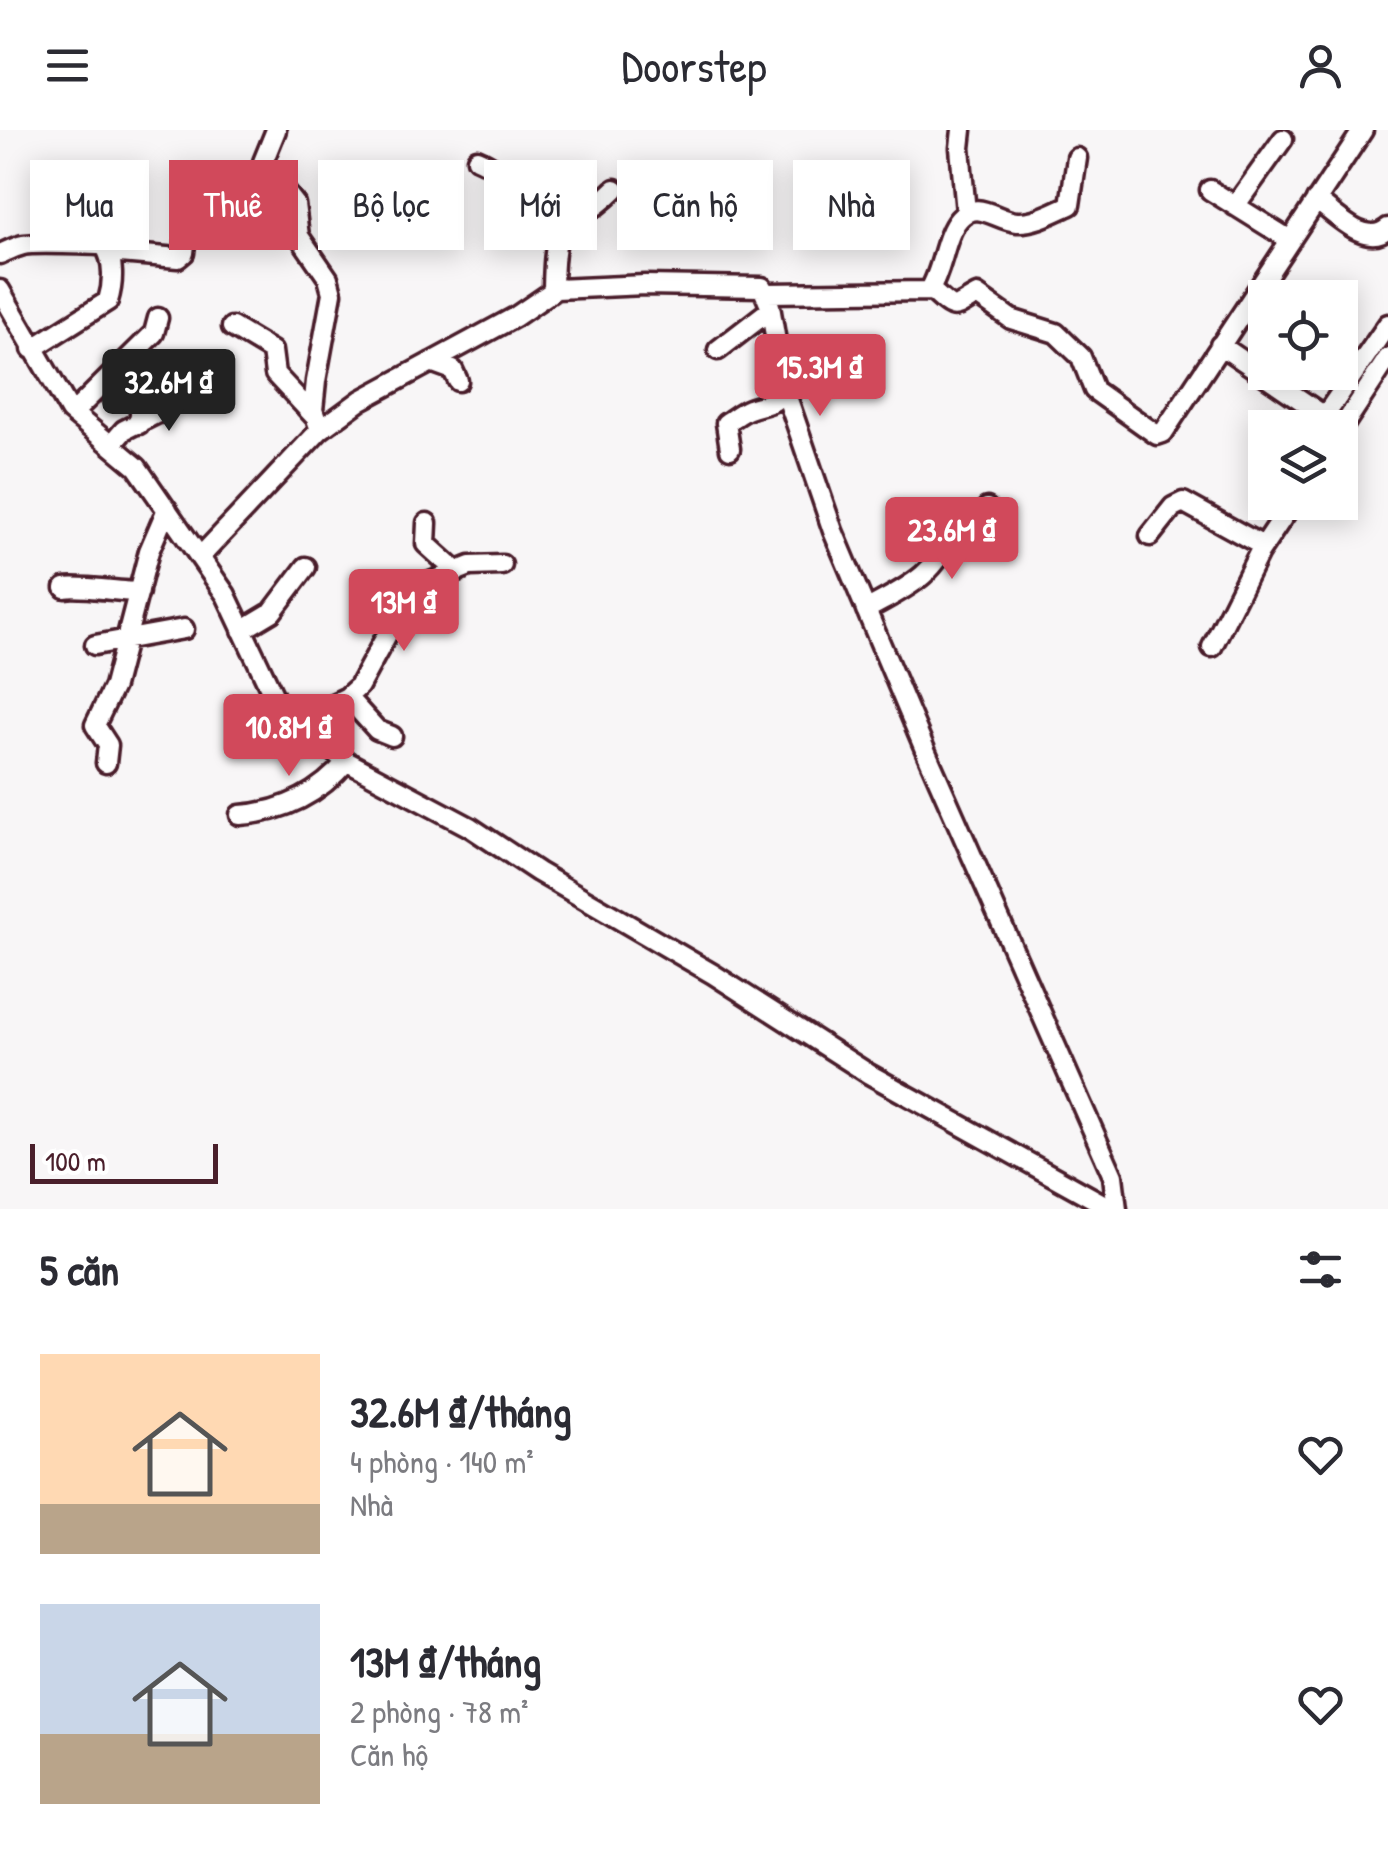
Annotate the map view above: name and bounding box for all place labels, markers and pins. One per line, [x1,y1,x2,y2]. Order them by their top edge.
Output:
pin: 15.3M ₫ [728,334,912,419]
pin: 32.6M ₫ [77,349,261,434]
pin: 23.6M ₫ [860,497,1044,582]
pin: 13M ₫ [334,569,474,654]
pin: 10.8M ₫ [197,694,381,779]

